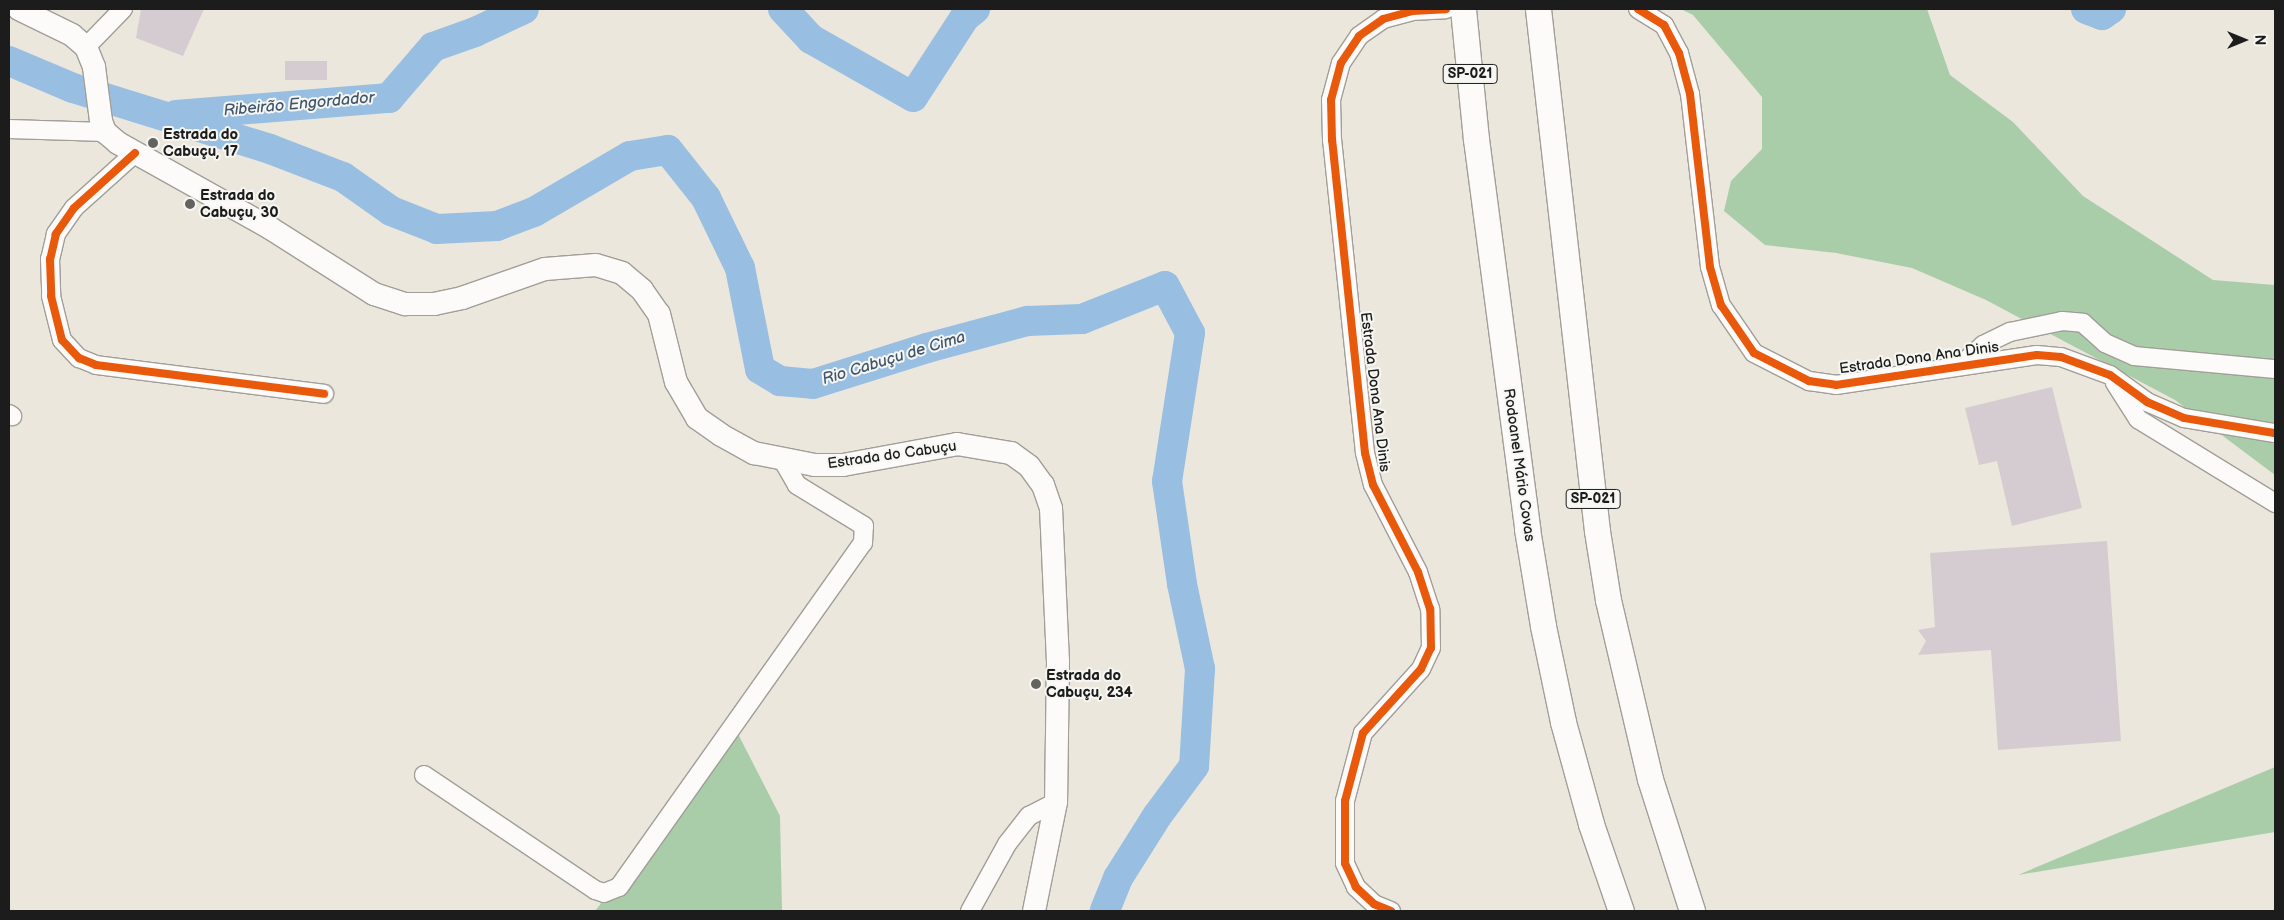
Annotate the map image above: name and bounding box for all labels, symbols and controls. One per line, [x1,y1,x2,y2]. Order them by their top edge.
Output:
north arrow [2219,15,2269,65]
text: N [2251,35,2268,45]
road number: SP-021 [1442,62,1498,86]
water label: Ribeirão Engordador [223,89,375,121]
place label: Estrada do Cabuçu, 17 [163,125,238,160]
marker: Estrada do Cabuçu, 17 [147,137,159,149]
place label: Estrada do Cabuçu, 30 [200,186,279,221]
marker: Estrada do Cabuçu, 30 [184,198,196,210]
street label: Estrada Dona Ana Dinis [1356,311,1394,473]
water label: Rio Cabuçu de Cima [820,328,968,390]
street label: Estrada Dona Ana Dinis [1838,338,2000,378]
street label: Rodoanel Mário Covas [1499,387,1539,543]
street label: Estrada do Cabuçu [826,437,958,473]
road number: SP-021 [1566,488,1620,510]
place label: Estrada do Cabuçu, 234 [1046,666,1133,701]
marker: Estrada do Cabuçu, 234 [1030,678,1042,690]

